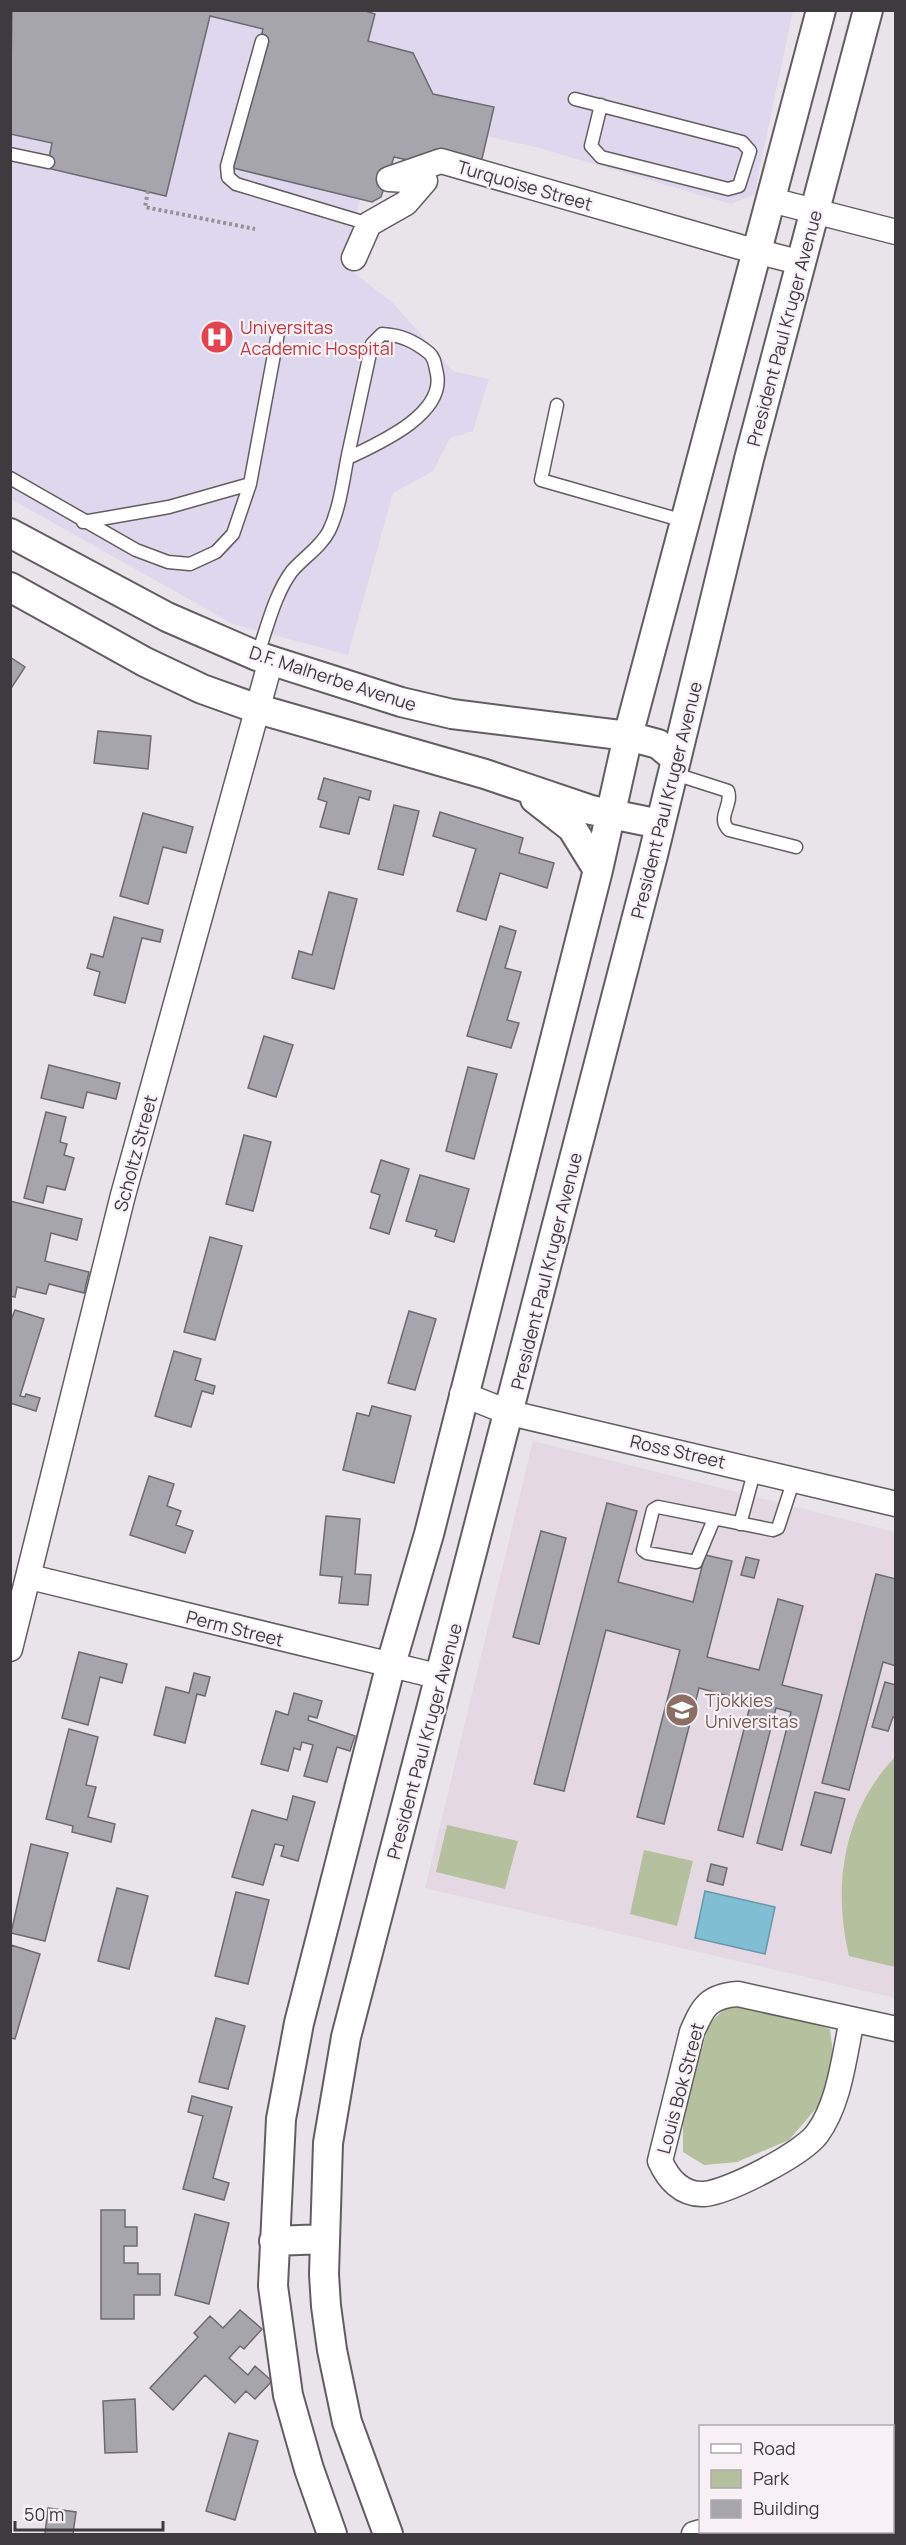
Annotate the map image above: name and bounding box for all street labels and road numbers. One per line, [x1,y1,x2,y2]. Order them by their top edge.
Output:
street label: Turquoise Street [455,154,595,216]
street label: President Paul Kruger Avenue [741,207,827,449]
street label: D.F. Malherbe Avenue [246,640,420,716]
street label: President Paul Kruger Avenue [625,679,707,921]
street label: Scholtz Street [108,1092,162,1214]
street label: President Paul Kruger Avenue [505,1150,587,1392]
street label: Ross Street [628,1428,728,1474]
street label: Perm Street [184,1604,286,1652]
street label: President Paul Kruger Avenue [381,1620,467,1862]
street label: Louis Bok Street [651,2020,709,2156]

